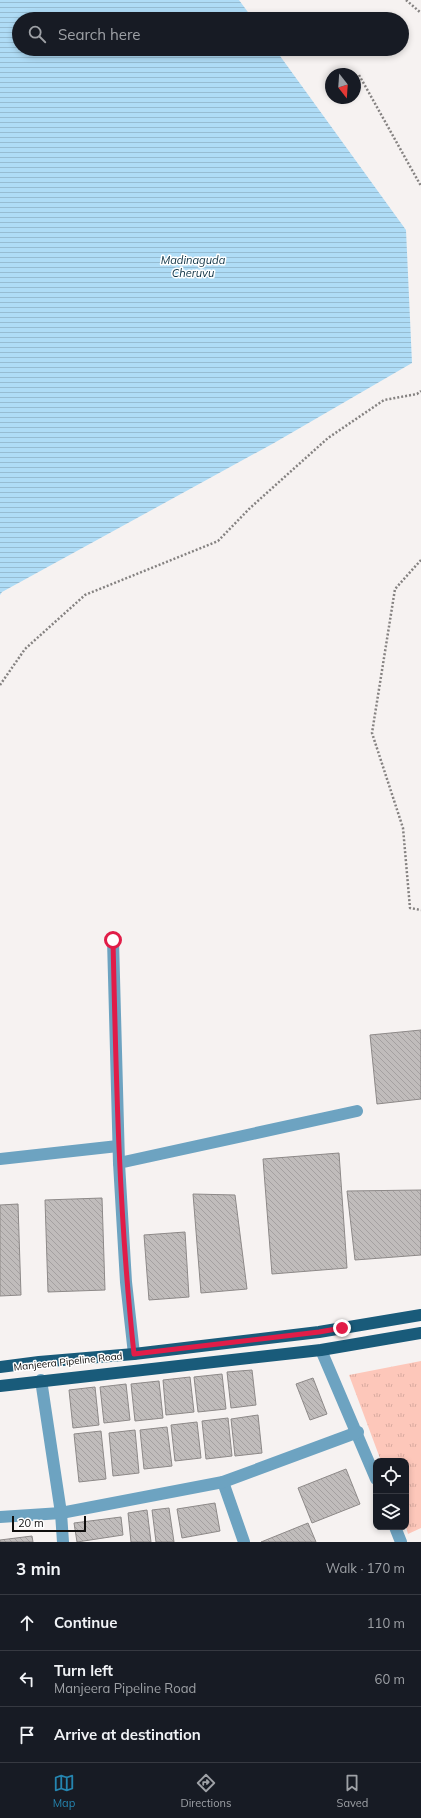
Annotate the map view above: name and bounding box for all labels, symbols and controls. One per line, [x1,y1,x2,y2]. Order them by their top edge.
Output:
search box [12,12,409,56]
icon: search [26,23,48,45]
text: Search here [58,25,140,44]
north arrow [325,68,361,104]
water label: Madinaguda Cheruvu [161,253,226,280]
route start [104,931,122,949]
route end [333,1319,351,1337]
street label: Manjeera Pipeline Road [13,1349,123,1374]
map controls [373,1458,409,1530]
button: locate [373,1458,409,1494]
button: layers [373,1494,409,1530]
scale bar [12,1514,86,1533]
text: 20 m [18,1516,44,1530]
text: 3 min [16,1558,61,1579]
text: Walk · 170 m [326,1560,405,1576]
icon: ahead [16,1612,38,1634]
text: Continue [54,1613,117,1632]
text: 110 m [367,1615,405,1631]
text: Turn left [54,1661,113,1680]
icon: left [16,1668,38,1690]
text: 60 m [375,1671,405,1687]
text: Manjeera Pipeline Road [54,1680,196,1696]
icon: arrive [16,1724,38,1746]
text: Arrive at destination [54,1725,201,1744]
tab: Map [53,1772,75,1810]
tab: Directions [181,1772,231,1810]
tab: Saved [337,1772,368,1810]

